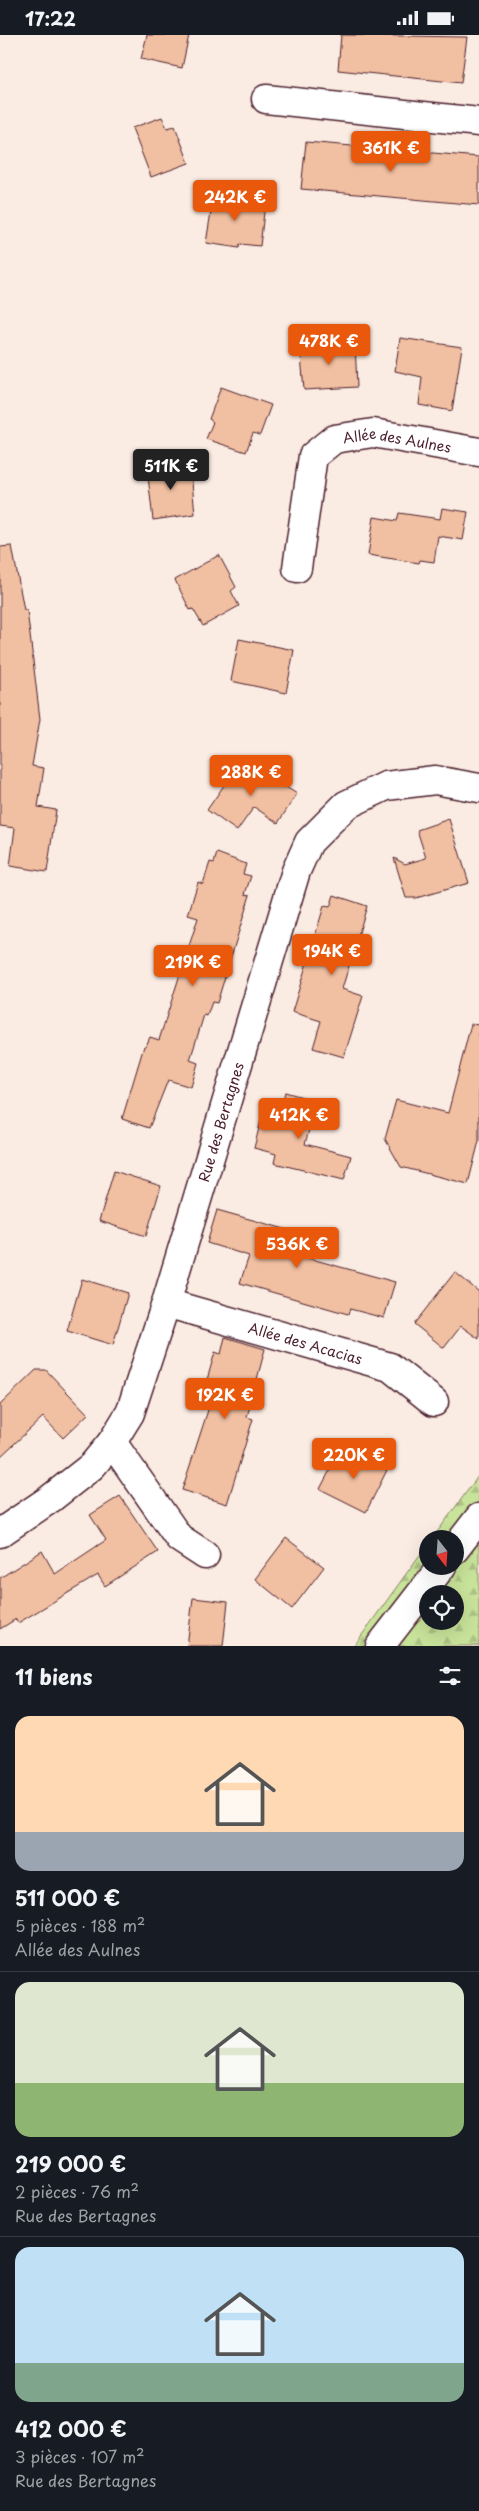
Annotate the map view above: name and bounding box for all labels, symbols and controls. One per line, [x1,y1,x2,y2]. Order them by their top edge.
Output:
text: 17:22 [25,4,76,32]
pin: 361K € [350,131,432,173]
text: 361K € [362,135,420,159]
pin: 242K € [194,179,276,222]
text: 242K € [204,184,266,208]
pin: 478K € [288,323,370,366]
text: 478K € [299,328,359,352]
street label: Allée des Aulnes [341,422,453,457]
pin: 511K € [130,449,212,491]
text: 511K € [144,453,198,477]
pin: 288K € [210,755,292,797]
text: 288K € [221,759,281,783]
pin: 194K € [291,933,373,976]
text: 194K € [303,938,361,962]
pin: 219K € [152,945,234,987]
text: 219K € [165,949,221,973]
street label: Rue des Bertagnes [193,1060,248,1184]
pin: 412K € [258,1097,340,1140]
text: 412K € [269,1102,329,1126]
pin: 536K € [256,1227,338,1269]
text: 536K € [266,1231,328,1255]
street label: Allée des Acacias [246,1317,365,1369]
pin: 192K € [184,1377,266,1420]
text: 192K € [196,1382,254,1406]
pin: 220K € [313,1437,395,1480]
text: 220K € [323,1442,385,1466]
north arrow [419,1530,464,1575]
map controls [419,1530,464,1630]
button: locate [419,1585,464,1630]
text: 11 biens [15,1660,92,1692]
icon: filters [436,1662,464,1690]
icon: home [195,1749,285,1839]
text: 511 000 € [15,1881,120,1913]
text: 5 pièces · 188 m² [15,1913,145,1937]
text: Allée des Aulnes [15,1937,140,1961]
icon: home [195,2014,285,2104]
text: 219 000 € [15,2147,126,2179]
text: 2 pièces · 76 m² [15,2179,139,2203]
text: Rue des Bertagnes [15,2203,156,2227]
icon: home [195,2279,285,2369]
text: 412 000 € [15,2412,127,2444]
text: 3 pièces · 107 m² [15,2444,145,2468]
text: Rue des Bertagnes [15,2468,156,2492]

